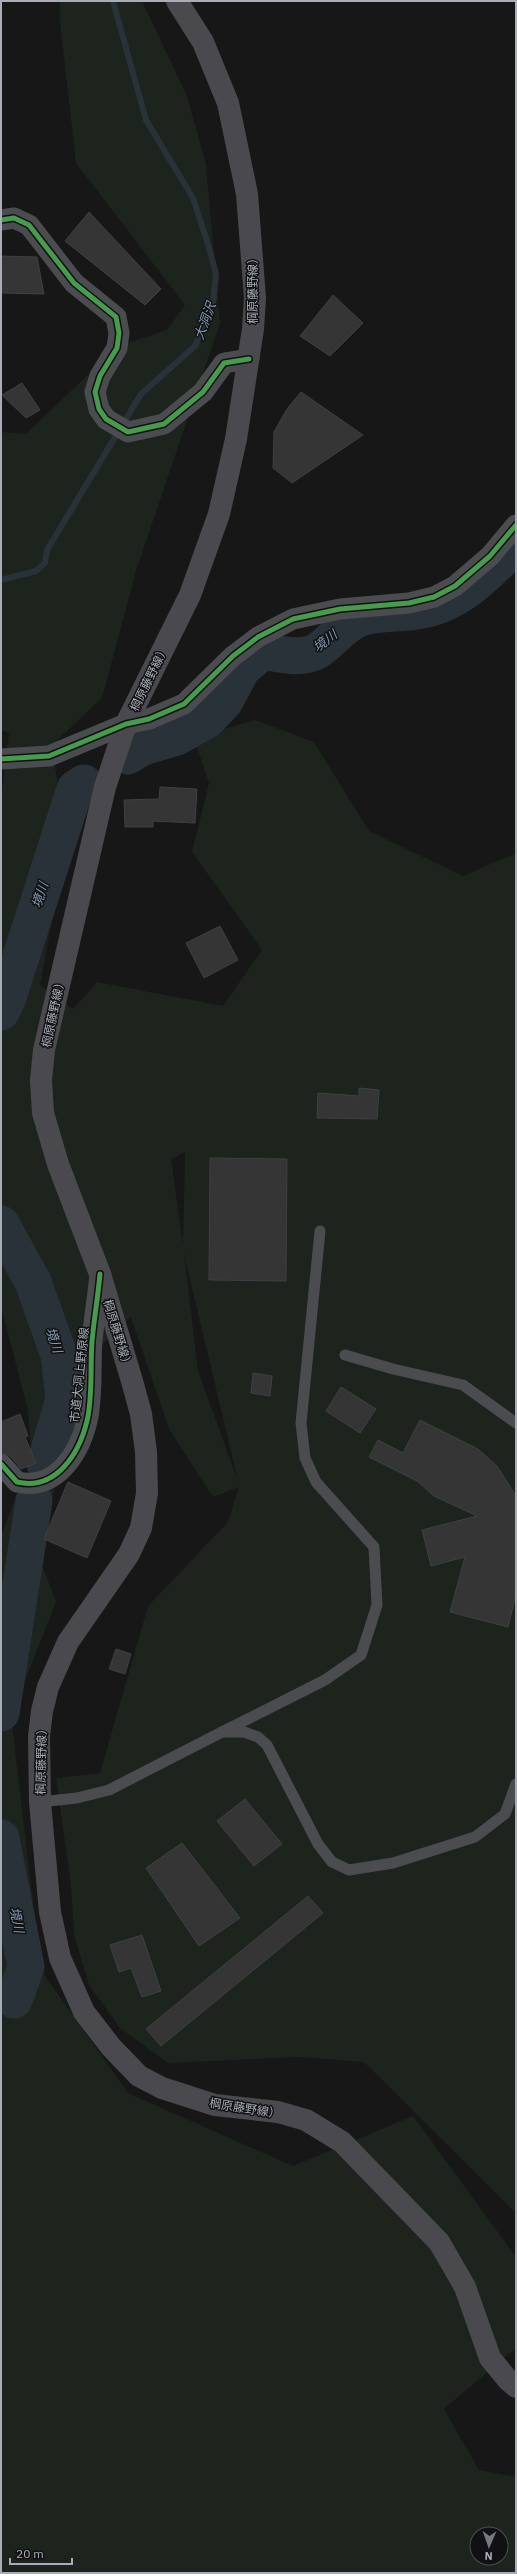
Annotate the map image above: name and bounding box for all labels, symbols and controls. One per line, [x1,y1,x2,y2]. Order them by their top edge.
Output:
street label: 棡原藤野線） [245,252,260,324]
water label: 大洞沢 [190,298,220,342]
water label: 境川 [309,625,342,656]
street label: 棡原藤野線） [126,642,172,714]
water label: 境川 [28,878,53,910]
street label: 棡原藤野線） [38,975,68,1049]
street label: 棡原藤野線） [100,1297,136,1371]
water label: 境川 [42,1325,67,1357]
street label: 市道大洞上野原線 [67,1326,91,1424]
street label: 棡原藤野線） [33,1723,49,1795]
water label: 境川 [6,1906,28,1936]
street label: 棡原藤野線） [208,2095,282,2121]
north arrow [469,2526,509,2566]
scale bar [10,2540,72,2566]
text: 20 m [16,2546,44,2561]
text: N [484,2549,493,2563]

